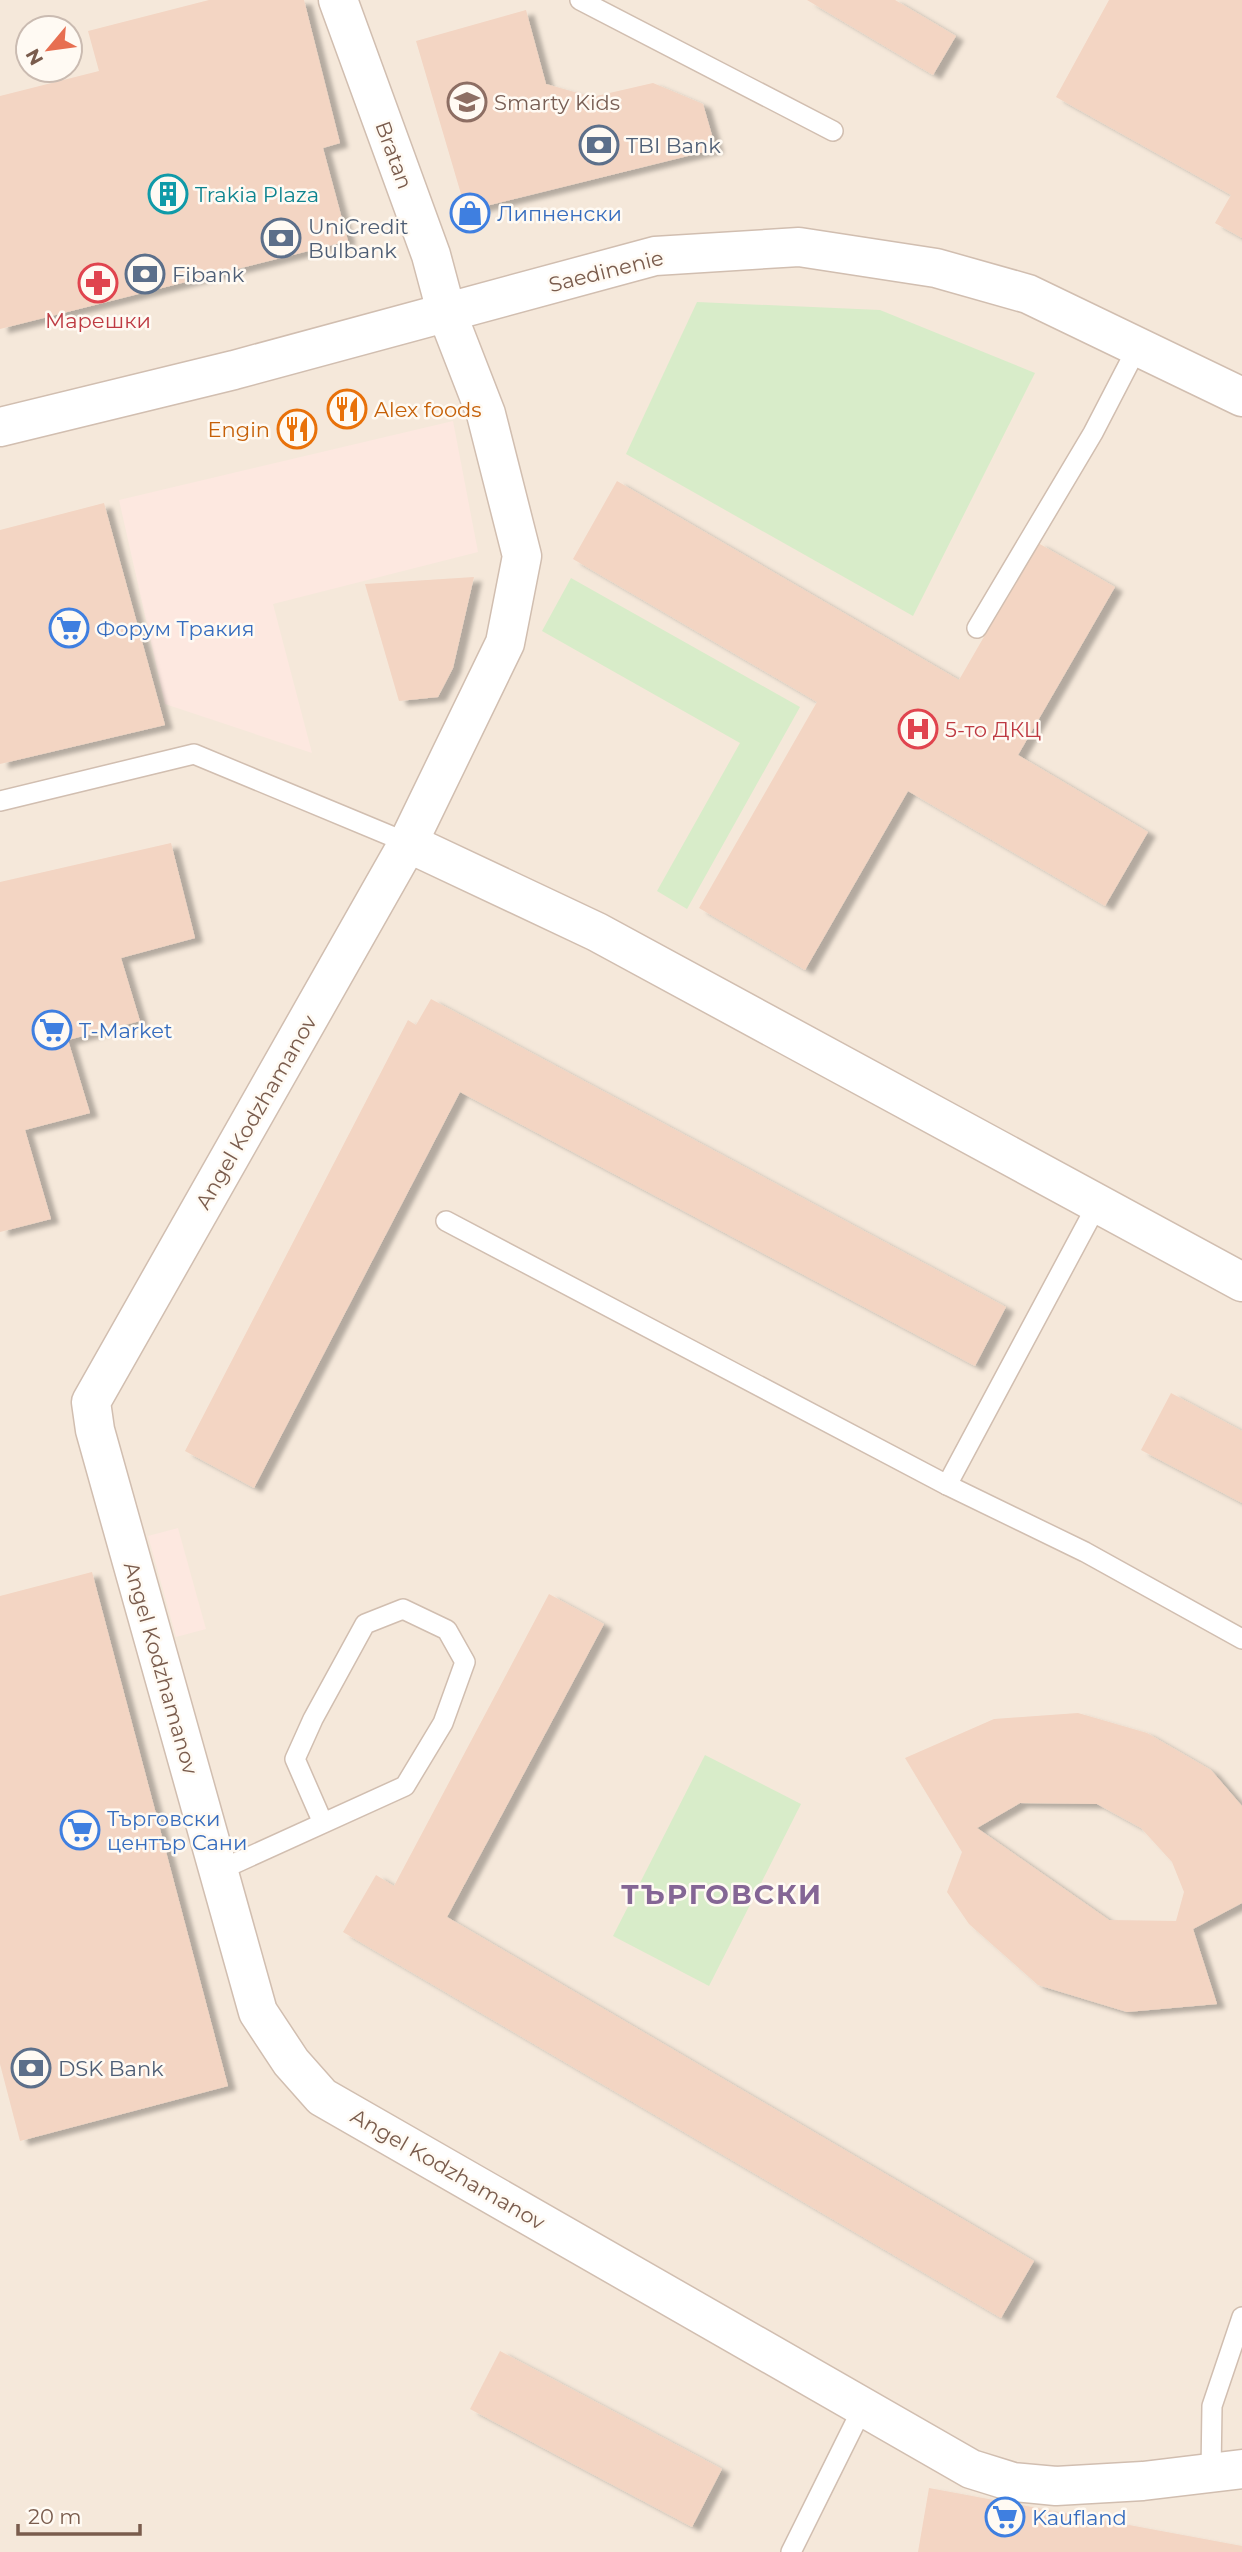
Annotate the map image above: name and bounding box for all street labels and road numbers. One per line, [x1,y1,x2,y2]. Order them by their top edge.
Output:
street label: Bratan [370,118,418,192]
street label: Saedinenie [546,245,666,297]
street label: Angel Kodzhamanov [190,1010,322,1213]
street label: Angel Kodzhamanov [119,1559,203,1778]
street label: Angel Kodzhamanov [347,2103,550,2235]

